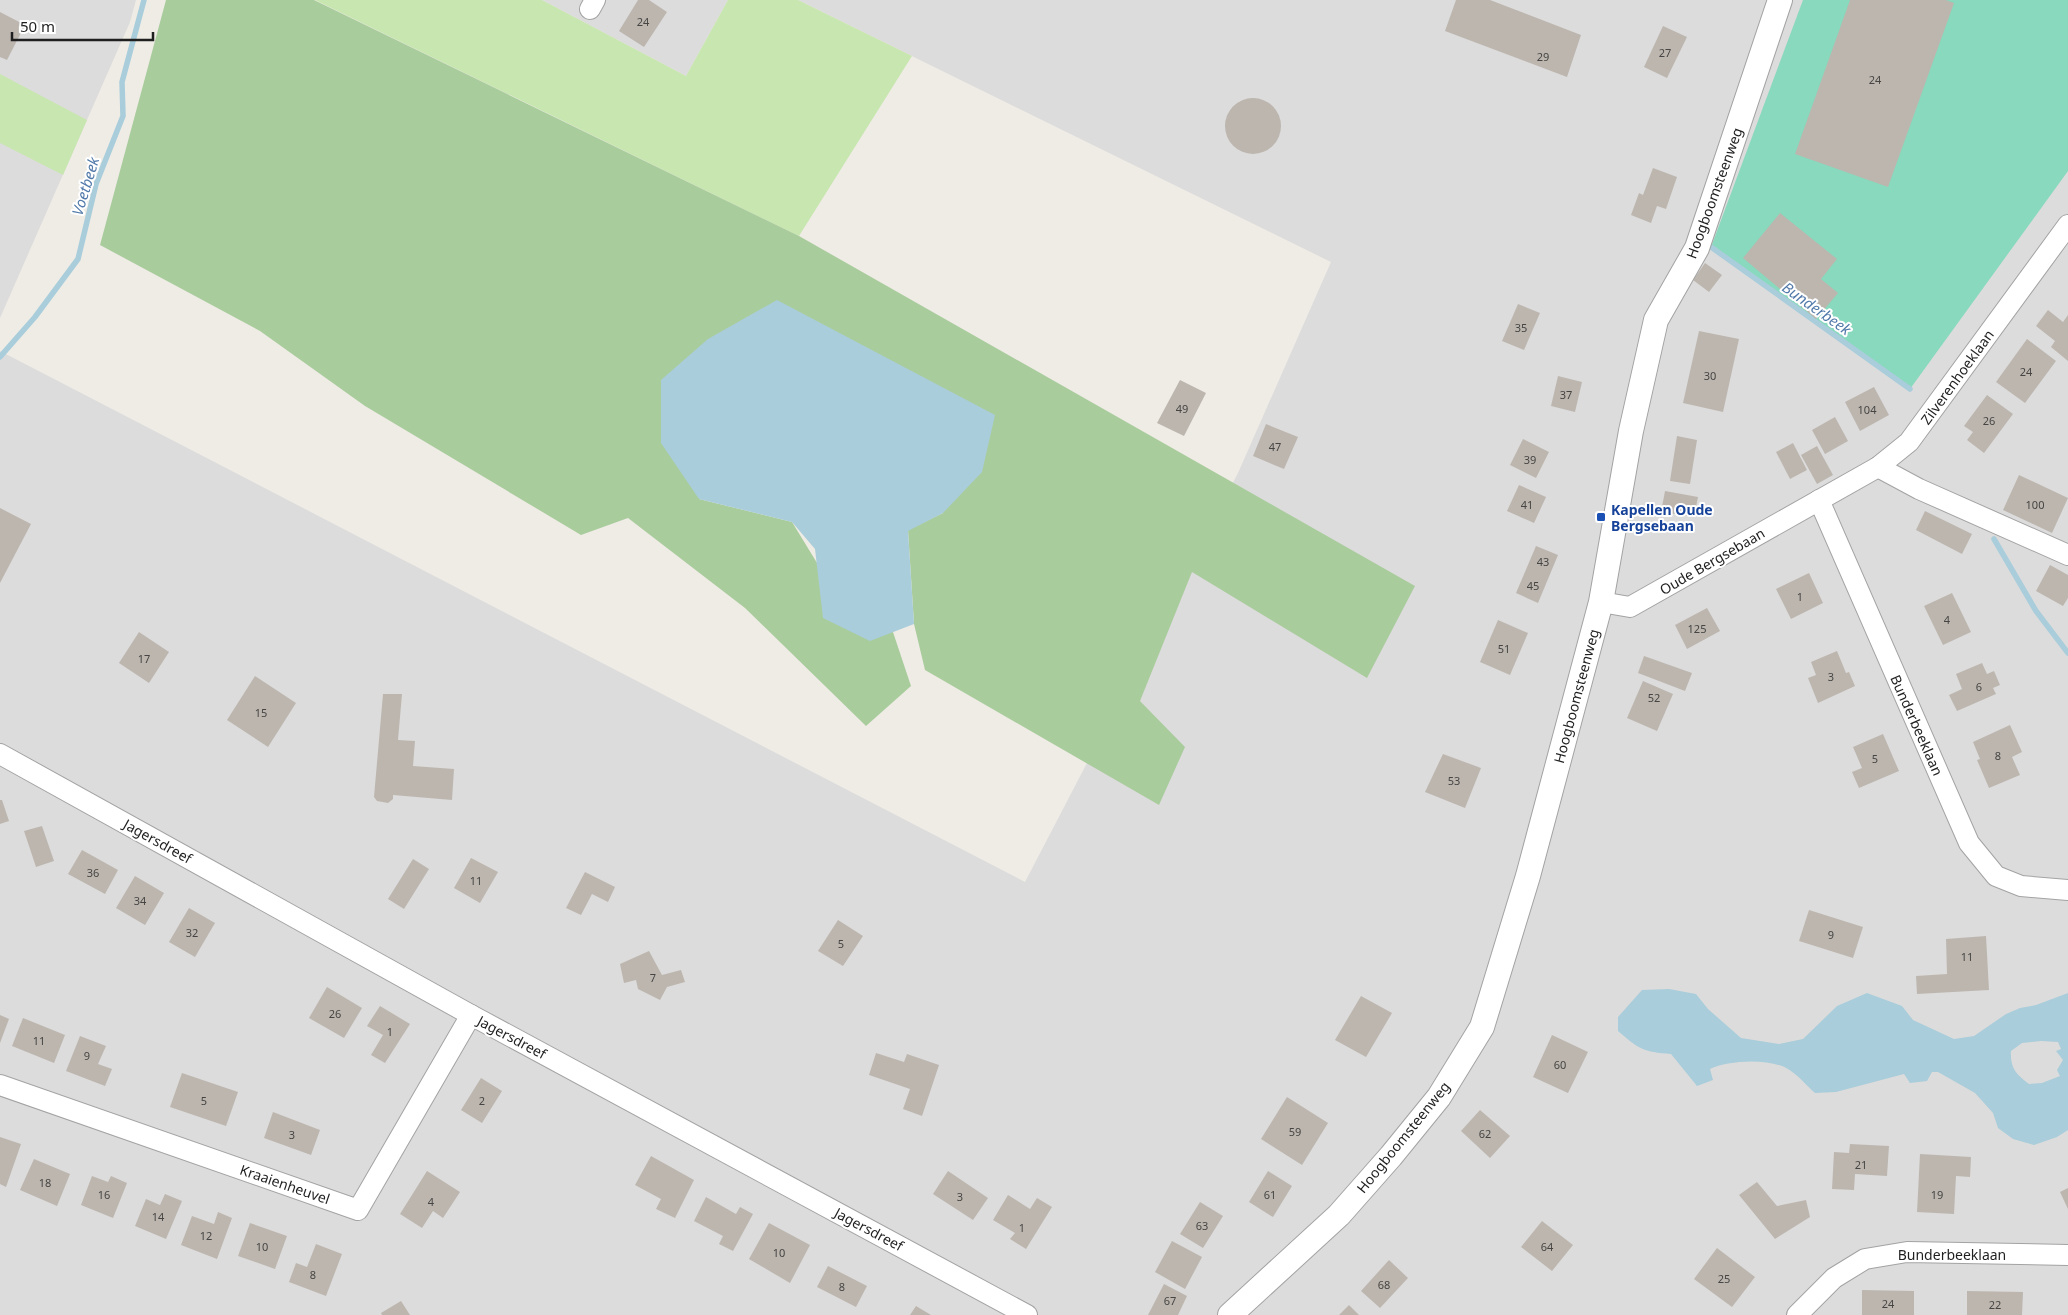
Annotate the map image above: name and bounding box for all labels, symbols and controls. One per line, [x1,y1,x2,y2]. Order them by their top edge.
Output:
scale bar [12,10,154,42]
house number: 24 [637,14,650,29]
text: 50 m [20,16,55,36]
house number: 27 [1659,45,1671,60]
house number: 29 [1537,49,1549,64]
house number: 24 [1869,72,1882,87]
street label: Hoogboomsteenweg [1681,125,1747,261]
water label: Voetbeek [67,154,103,218]
water label: Bunderbeek [1779,277,1856,339]
house number: 35 [1515,320,1527,335]
street label: Zilverenhoeklaan [1916,326,1998,428]
house number: 24 [2020,364,2033,379]
house number: 30 [1704,368,1716,383]
house number: 37 [1560,387,1572,402]
house number: 49 [1176,401,1188,416]
house number: 104 [1858,402,1877,417]
house number: 26 [1983,413,1995,428]
house number: 47 [1269,439,1281,454]
house number: 39 [1524,452,1536,467]
house number: 41 [1521,497,1533,512]
house number: 100 [2026,497,2044,512]
place label: Kapellen Oude Bergsebaan [1611,500,1713,535]
marker: Kapellen Oude Bergsebaan [1595,511,1607,523]
street label: Oude Bergsebaan [1656,523,1768,599]
house number: 43 [1537,554,1549,569]
house number: 45 [1527,578,1539,593]
house number: 1 [1797,589,1803,604]
house number: 4 [1944,612,1951,627]
house number: 125 [1688,621,1706,636]
street label: Hoogboomsteenweg [1549,627,1603,765]
house number: 51 [1498,641,1510,656]
house number: 17 [138,651,150,666]
house number: 3 [1828,669,1834,684]
street label: Bunderbeeklaan [1886,672,1948,778]
house number: 6 [1976,679,1982,694]
house number: 52 [1648,690,1660,705]
house number: 15 [255,705,267,720]
house number: 8 [1995,748,2001,763]
house number: 5 [1872,751,1878,766]
house number: 53 [1448,773,1460,788]
street label: Jagersdreef [119,813,197,868]
house number: 36 [87,865,99,880]
house number: 11 [470,873,482,888]
house number: 34 [134,893,147,908]
house number: 32 [186,925,198,940]
house number: 9 [1828,927,1834,942]
house number: 5 [838,936,844,951]
house number: 11 [1961,949,1973,964]
house number: 7 [650,970,656,985]
house number: 26 [329,1006,341,1021]
street label: Jagersdreef [472,1010,551,1064]
house number: 1 [387,1024,393,1039]
house number: 11 [33,1033,45,1048]
house number: 9 [84,1048,90,1063]
house number: 60 [1554,1057,1566,1072]
street label: Hoogboomsteenweg [1352,1077,1454,1197]
house number: 5 [201,1093,207,1108]
house number: 2 [479,1093,485,1108]
house number: 59 [1289,1124,1301,1139]
house number: 62 [1479,1126,1491,1141]
house number: 3 [289,1127,295,1142]
house number: 21 [1855,1157,1867,1172]
street label: Kraaienheuvel [238,1160,332,1208]
house number: 18 [39,1175,51,1190]
house number: 16 [98,1187,110,1202]
house number: 61 [1264,1187,1276,1202]
house number: 19 [1931,1187,1943,1202]
house number: 3 [957,1189,963,1204]
house number: 4 [428,1194,435,1209]
street label: Jagersdreef [829,1202,908,1256]
house number: 14 [152,1209,165,1224]
house number: 63 [1196,1218,1208,1233]
house number: 1 [1019,1220,1025,1235]
house number: 12 [200,1228,212,1243]
house number: 10 [256,1239,268,1254]
house number: 64 [1541,1239,1554,1254]
house number: 10 [773,1245,785,1260]
street label: Bunderbeeklaan [1898,1245,2006,1264]
house number: 8 [310,1267,316,1282]
house number: 25 [1718,1271,1730,1286]
house number: 68 [1378,1277,1390,1292]
house number: 8 [839,1279,845,1294]
house number: 67 [1164,1293,1176,1308]
house number: 24 [1882,1296,1895,1311]
house number: 22 [1989,1297,2001,1312]

